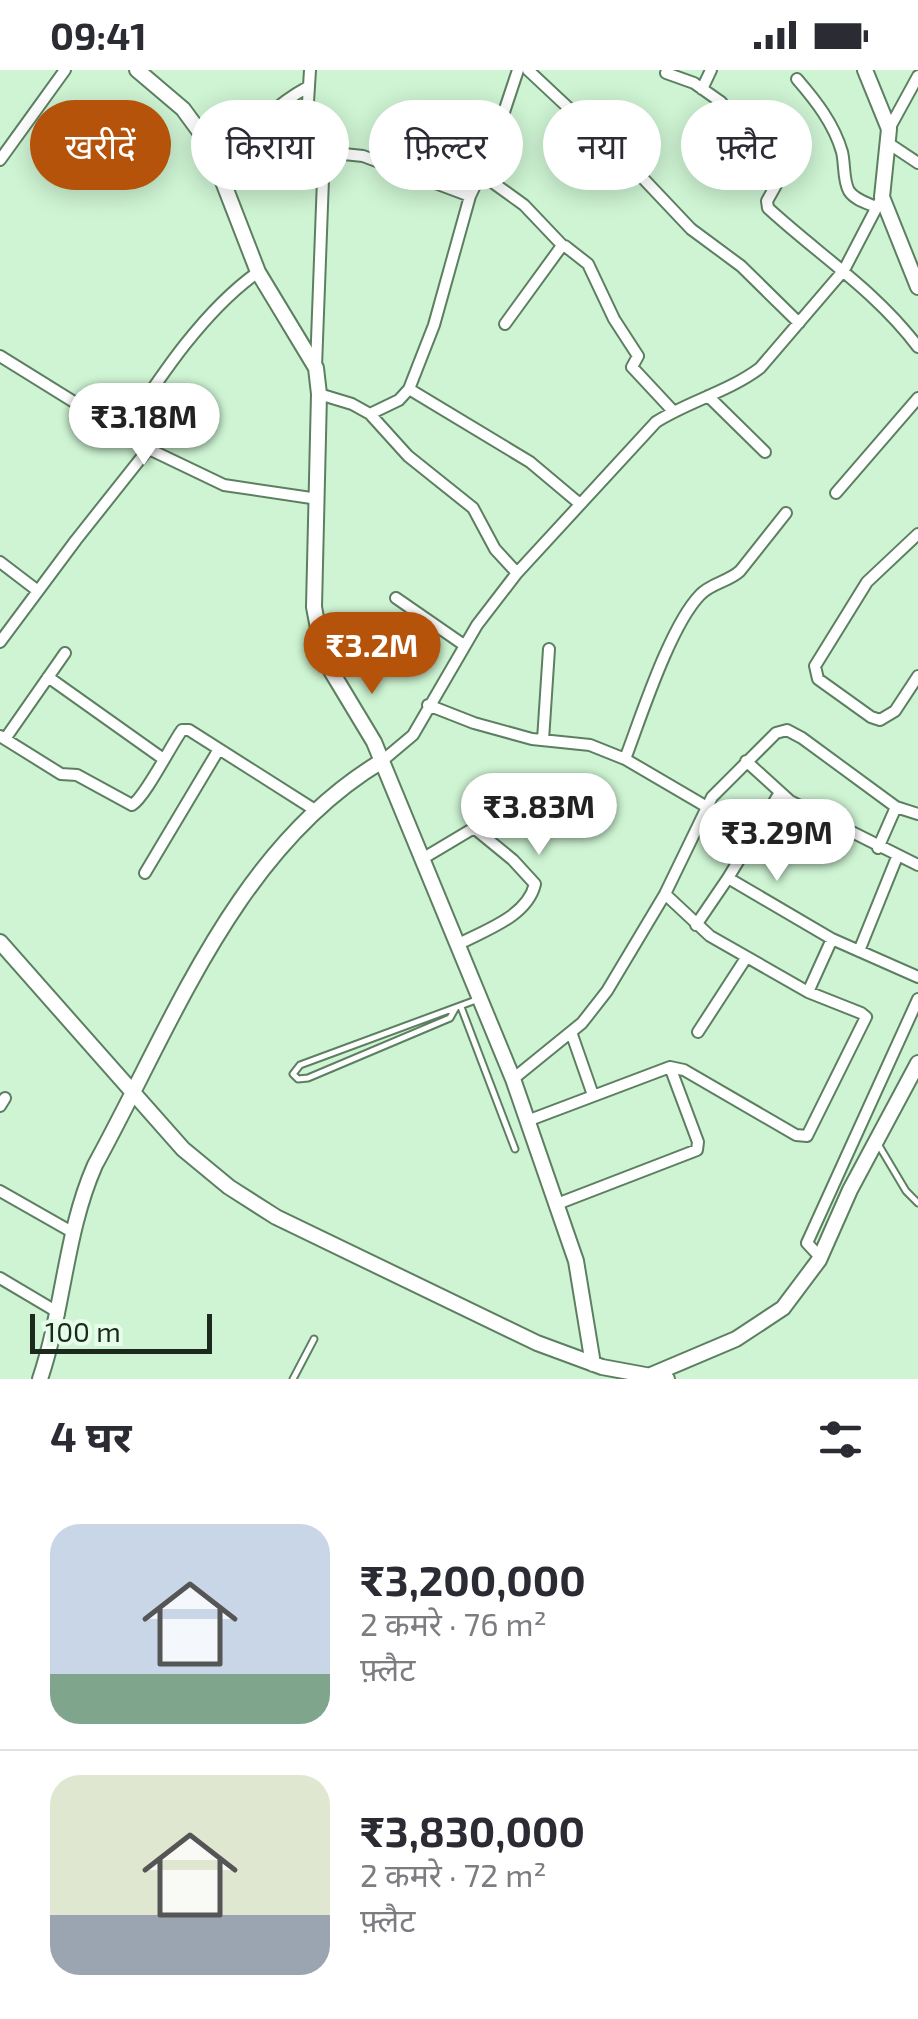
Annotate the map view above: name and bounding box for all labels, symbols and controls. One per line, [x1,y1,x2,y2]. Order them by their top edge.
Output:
text: 09:41 [50,12,147,58]
chip: खरीदें [30,100,171,190]
chip: किराया [191,100,349,190]
chip: फ़िल्टर [369,100,523,190]
chip: नया [543,100,661,190]
chip: फ़्लैट [681,100,812,190]
pin: ₹3.18M [63,383,225,468]
text: ₹3.18M [91,396,197,434]
pin: ₹3.2M [302,612,442,697]
text: ₹3.2M [326,625,418,663]
pin: ₹3.83M [458,773,620,858]
text: ₹3.83M [483,786,595,824]
pin: ₹3.29M [696,799,858,884]
text: ₹3.29M [721,812,833,850]
scale bar [30,1309,212,1354]
text: 100 m [45,1314,121,1348]
text: 4 घर [50,1410,132,1460]
icon: filters [813,1412,868,1467]
text: ₹3,200,000 [360,1554,586,1604]
icon: home [130,1564,250,1684]
text: 2 कमरे · 76 m² [360,1604,547,1642]
text: फ़्लैट [360,1649,415,1687]
text: ₹3,830,000 [360,1805,585,1855]
icon: home [130,1815,250,1935]
text: 2 कमरे · 72 m² [360,1855,547,1893]
text: फ़्लैट [360,1900,415,1938]

